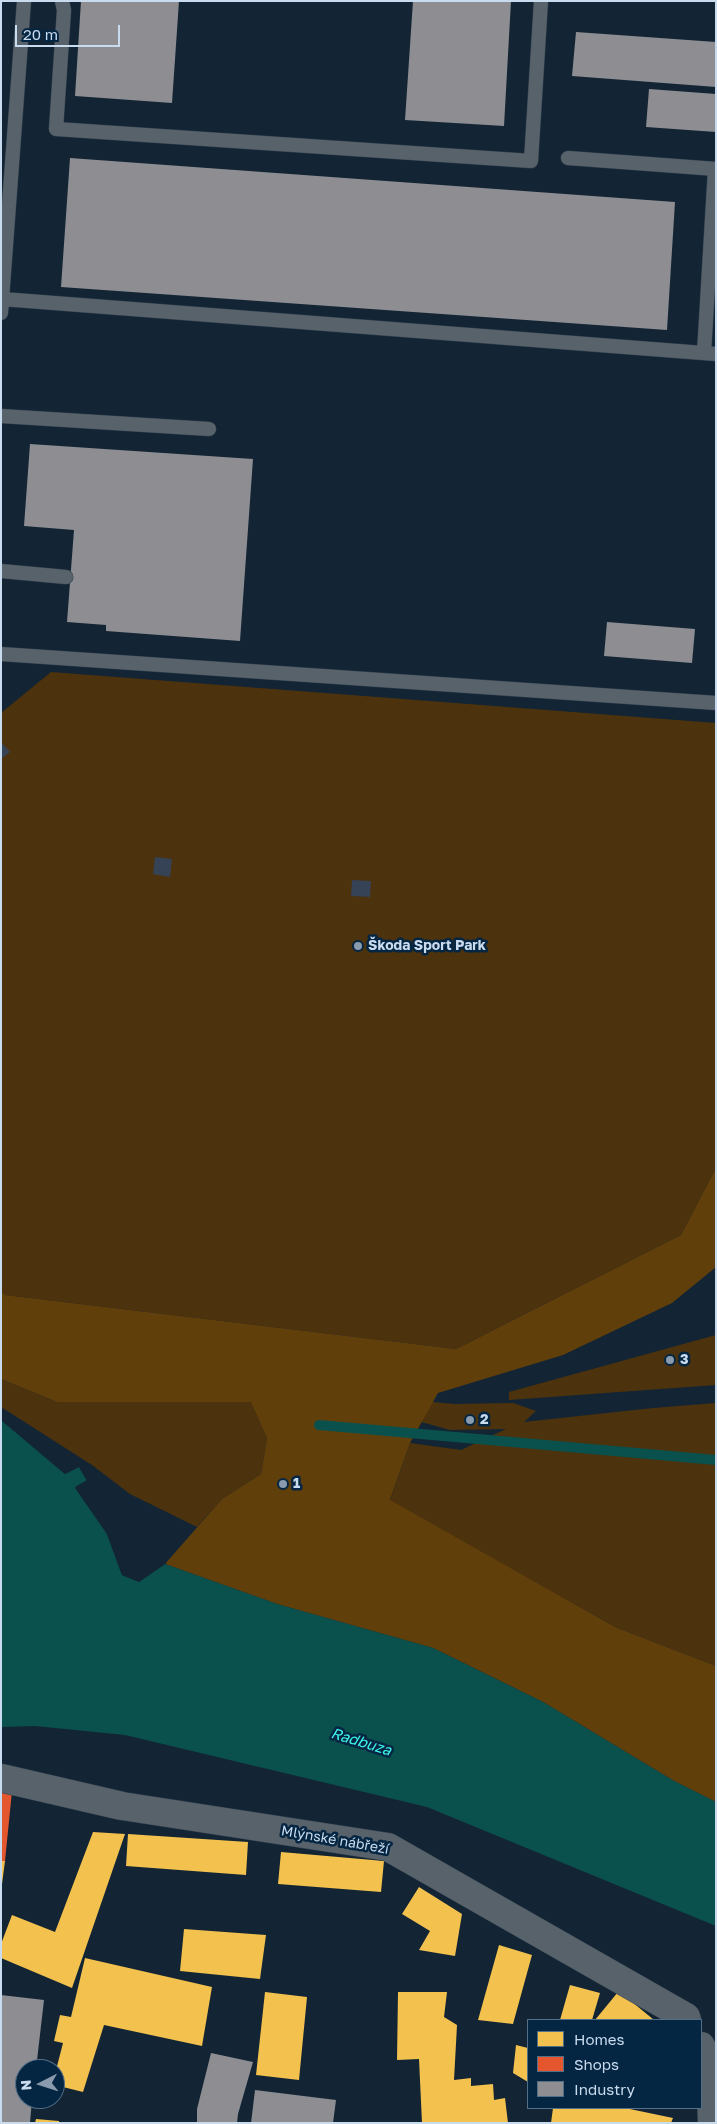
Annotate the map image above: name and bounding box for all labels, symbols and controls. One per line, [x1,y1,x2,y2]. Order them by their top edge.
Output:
scale bar [18,15,122,47]
text: 20 m [23,25,58,43]
place label: Škoda Sport Park [368,938,486,954]
marker: Škoda Sport Park [352,940,364,952]
place label: 3 [680,1352,689,1368]
marker: 3 [664,1354,676,1366]
place label: 2 [480,1412,489,1428]
marker: 2 [464,1414,476,1426]
place label: 1 [293,1476,300,1492]
marker: 1 [277,1478,289,1490]
water label: Radbuza [329,1724,393,1760]
street label: Mlýnské nábřeží [280,1822,390,1858]
legend [527,2019,702,2109]
text: Homes [574,2030,624,2048]
text: Shops [574,2055,619,2073]
north arrow [15,2059,65,2109]
text: N [17,2079,34,2091]
text: Industry [574,2080,635,2098]

